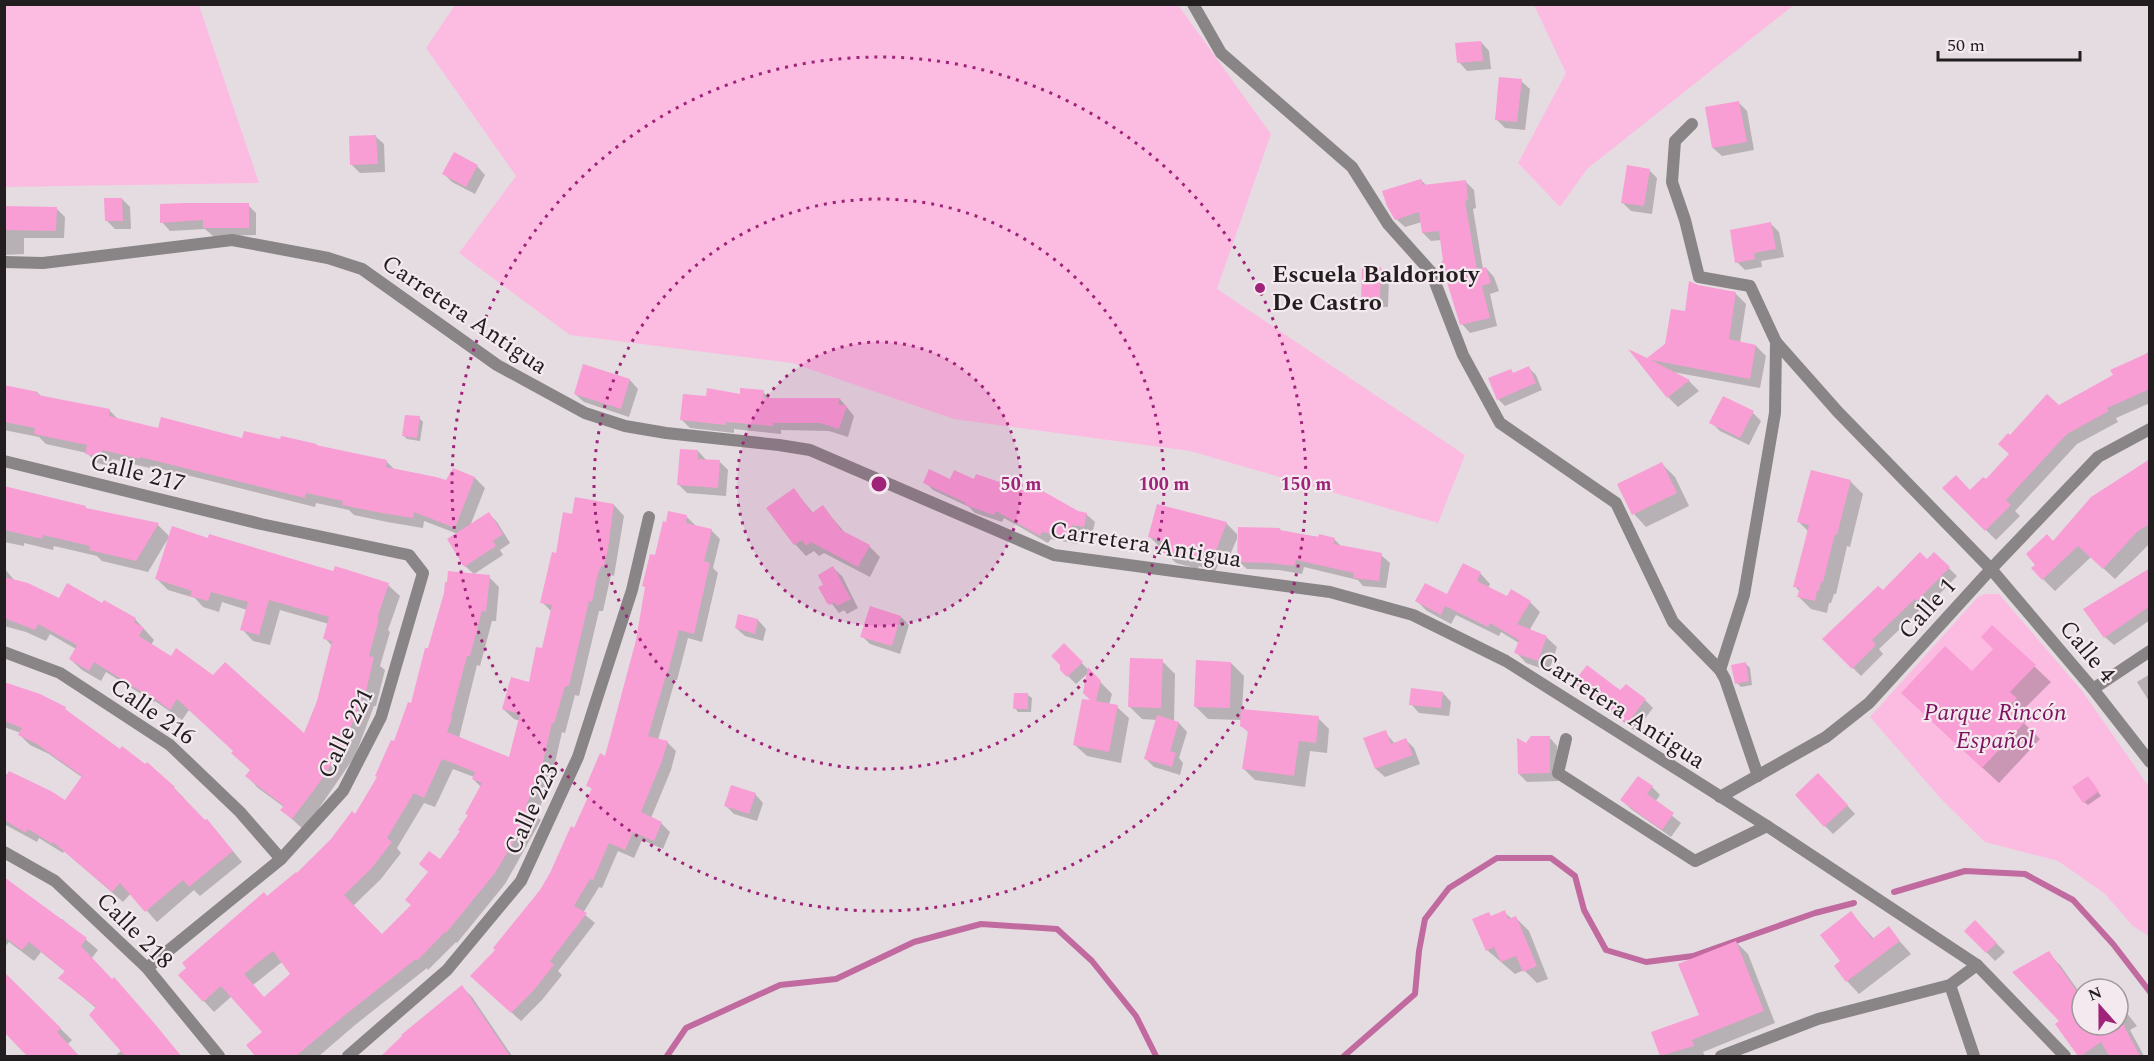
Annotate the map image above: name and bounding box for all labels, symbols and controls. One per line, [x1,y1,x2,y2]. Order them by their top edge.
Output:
scale bar [1938,24,2080,62]
text: 50 m [1947,32,1985,59]
street label: Carretera Antigua [374,246,555,384]
place label: Escuela Baldorioty De Castro [1272,257,1481,321]
marker: Escuela Baldorioty De Castro [1253,281,1267,295]
street label: Calle 217 [86,444,189,502]
text: 50 m [1001,471,1041,498]
text: 100 m [1138,471,1190,498]
text: 150 m [1280,471,1332,498]
centre of rings [869,474,889,494]
street label: Carretera Antigua [1047,512,1245,578]
street label: Calle 1 [1890,570,1965,648]
street label: Calle 4 [2050,612,2124,691]
street label: Carretera Antigua [1530,643,1713,779]
street label: Calle 216 [102,669,202,754]
street label: Calle 221 [309,682,383,785]
park label: Parque Rincón Español [1923,695,2067,759]
street label: Calle 223 [495,758,569,861]
street label: Calle 218 [87,884,181,978]
north arrow [2070,977,2130,1037]
text: N [2085,980,2105,1007]

